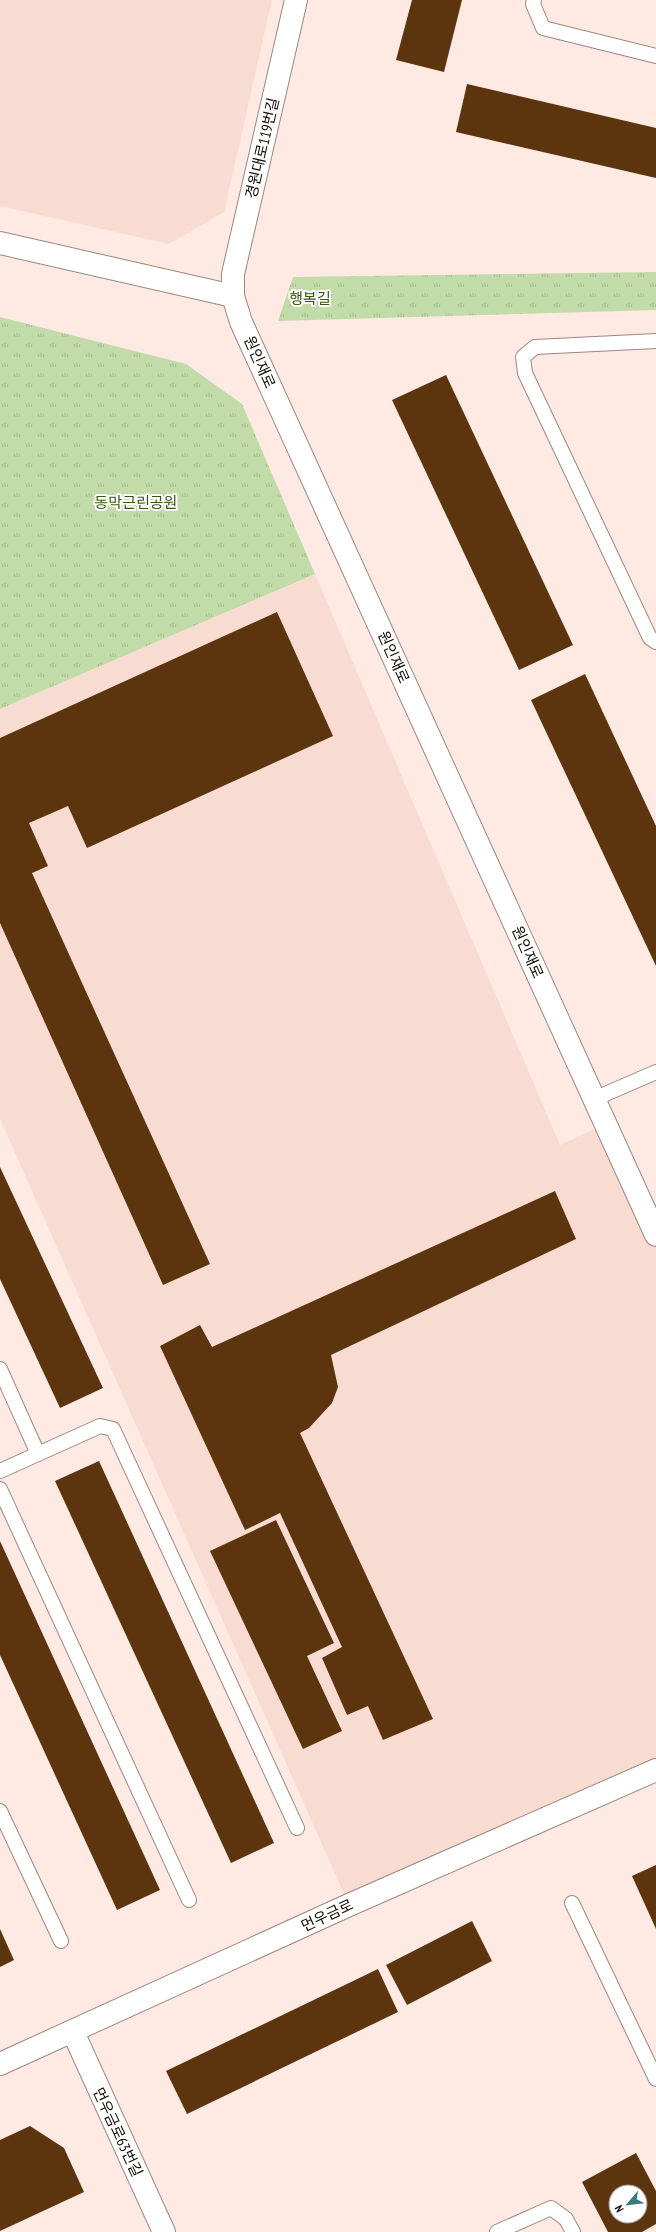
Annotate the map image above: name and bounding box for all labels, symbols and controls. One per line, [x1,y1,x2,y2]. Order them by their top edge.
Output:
street label: 경원대로119번길 [241,96,283,200]
park label: 행복길 [289,289,331,308]
street label: 원인재로 [240,333,280,391]
park label: 동막근린공원 [95,493,177,512]
street label: 원인재로 [374,628,414,686]
street label: 원인재로 [508,923,548,981]
street label: 먼우금로 [298,1895,356,1935]
street label: 먼우금로63번길 [89,2084,147,2180]
north arrow [608,2184,648,2224]
text: N [612,2203,627,2215]

